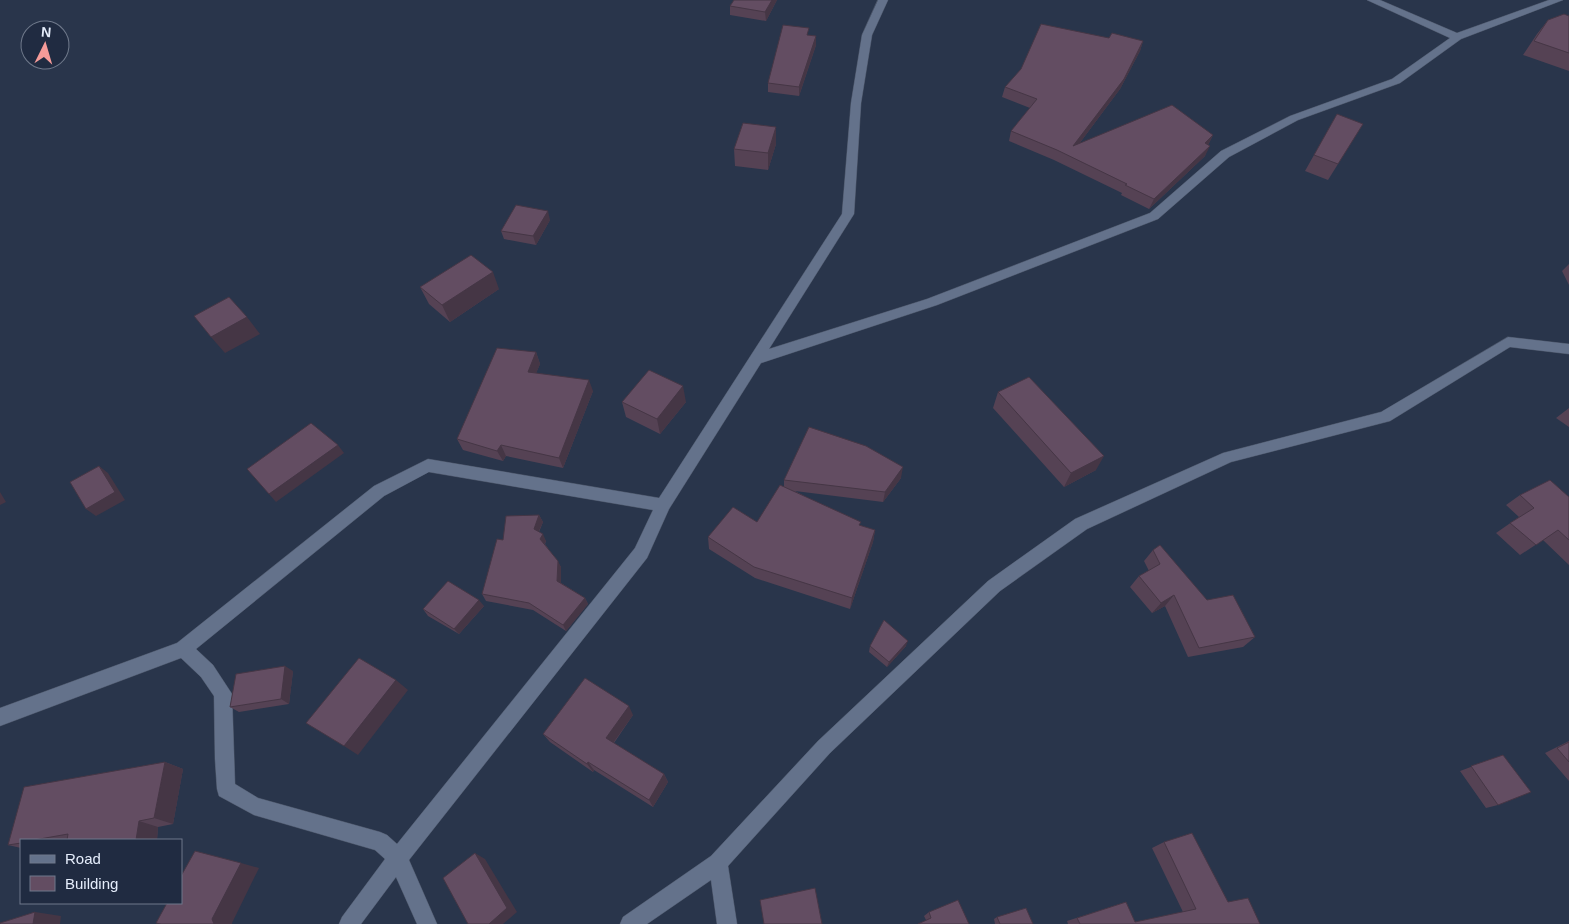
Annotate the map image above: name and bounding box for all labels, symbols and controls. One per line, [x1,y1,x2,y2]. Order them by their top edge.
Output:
north arrow [20,20,70,70]
text: N [40,24,52,40]
legend [20,839,182,904]
text: Road [65,850,101,867]
text: Building [65,875,118,892]

